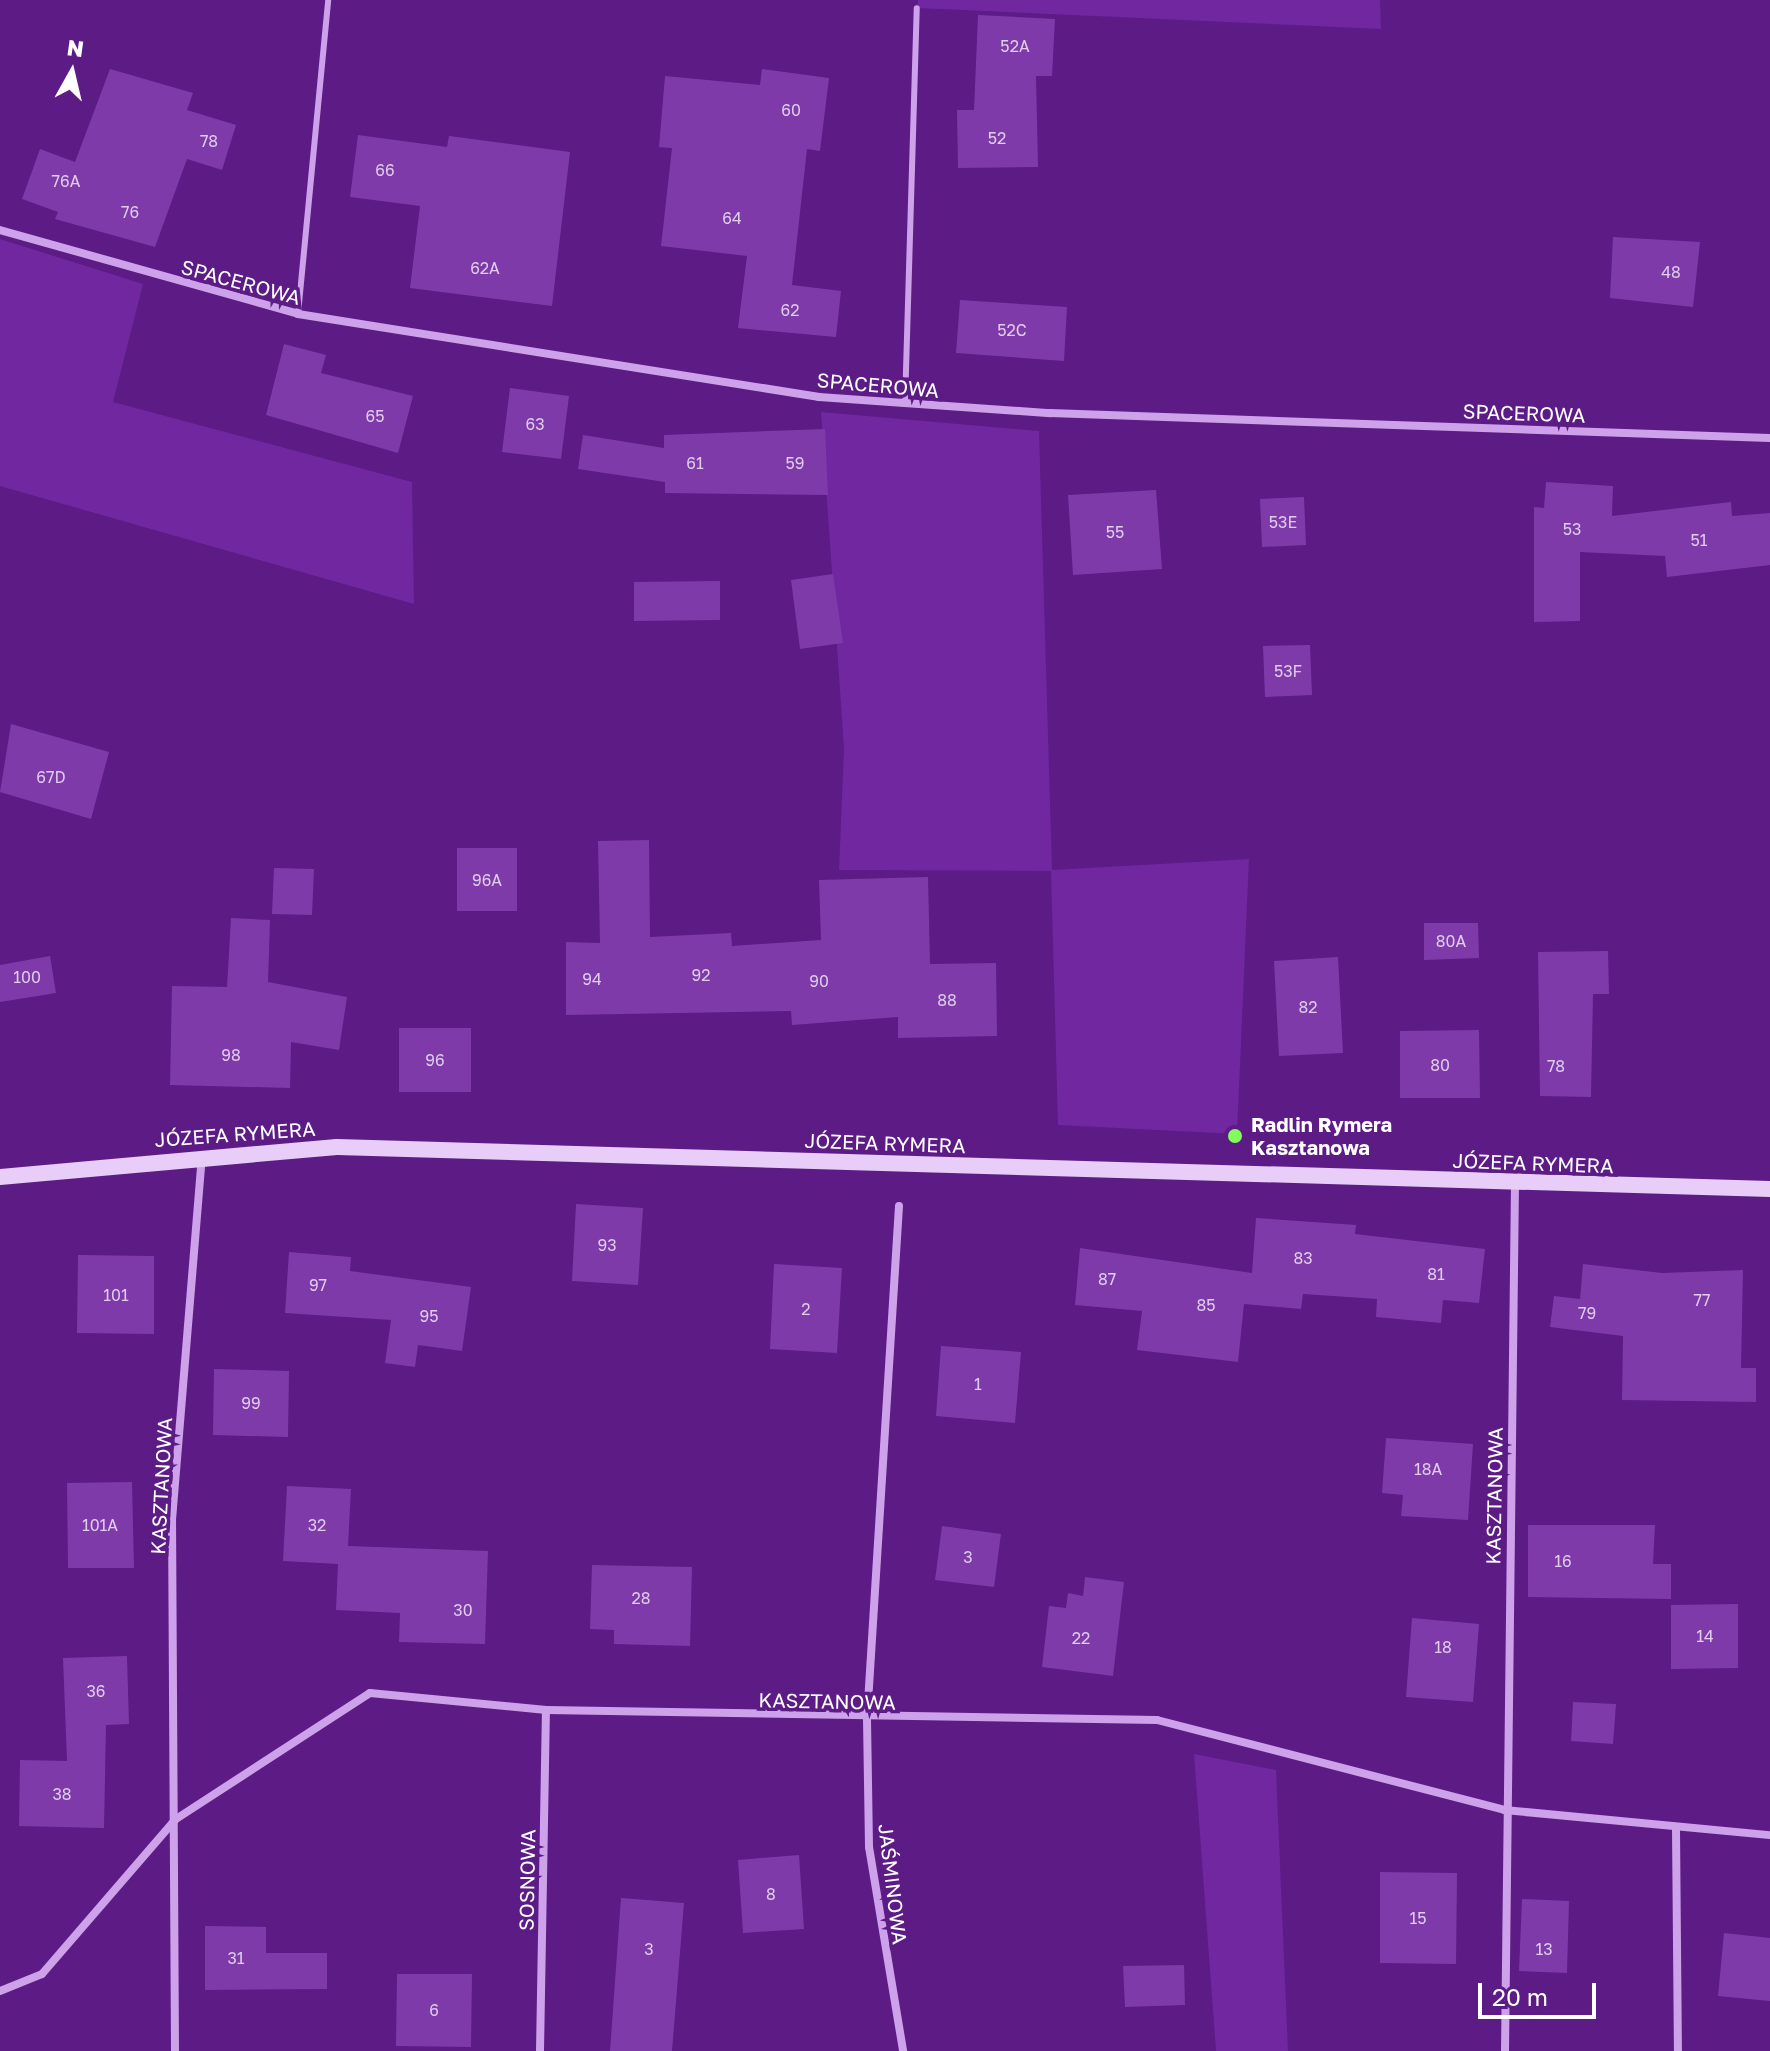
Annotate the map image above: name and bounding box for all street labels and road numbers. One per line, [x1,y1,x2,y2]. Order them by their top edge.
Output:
street label: SPACEROWA [179,255,303,309]
street label: SPACEROWA [816,368,940,402]
street label: SPACEROWA [1462,399,1586,427]
street label: JÓZEFA RYMERA [154,1116,316,1152]
street label: JÓZEFA RYMERA [804,1128,966,1158]
street label: JÓZEFA RYMERA [1452,1148,1614,1178]
street label: KASZTANOWA [145,1417,177,1555]
street label: KASZTANOWA [1481,1427,1507,1565]
street label: KASZTANOWA [758,1688,896,1714]
street label: JAŚMINOWA [874,1822,912,1946]
street label: SOSNOWA [514,1829,540,1931]

